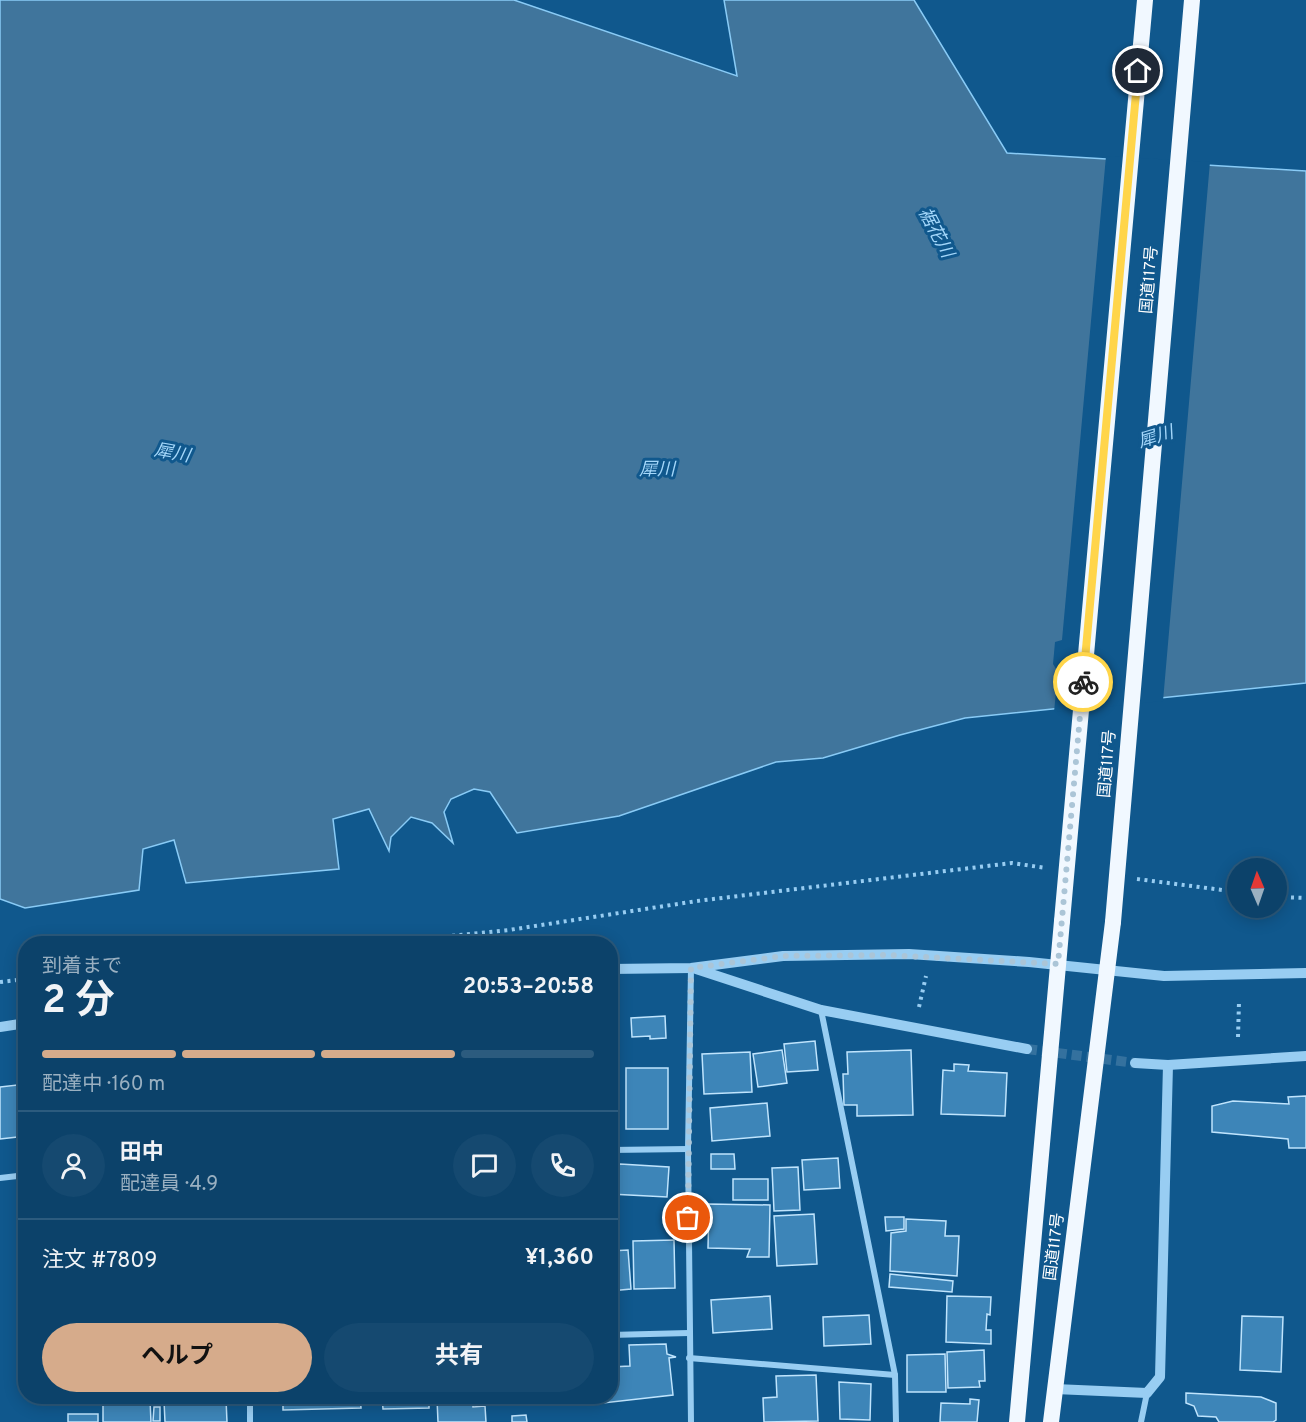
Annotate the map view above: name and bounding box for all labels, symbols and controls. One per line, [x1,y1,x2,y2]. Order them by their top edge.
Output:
pin [1112,45,1163,96]
icon: home [1121,54,1154,87]
water label: 裾花川 [912,204,959,264]
street label: 国道117号 [1137,245,1163,315]
water label: 犀川 [1135,421,1178,454]
water label: 犀川 [152,440,194,469]
water label: 犀川 [639,459,677,482]
courier [1053,652,1113,712]
icon: bike [1067,666,1100,699]
street label: 国道117号 [1095,729,1121,799]
north arrow [1227,858,1287,918]
map controls [1227,858,1287,918]
text: 到着まで [42,954,122,980]
text: 20:53–20:58 [463,974,594,1001]
text: 2 分 [42,978,115,1027]
text: 配達中 · 160 m [42,1072,165,1098]
button: person [42,1134,105,1197]
button: chat [453,1134,516,1197]
button: phone [531,1134,594,1197]
text: 田中 [120,1140,164,1167]
text: 配達員 · 4.9 [120,1172,218,1198]
pin [662,1192,713,1243]
icon: bag [671,1201,704,1234]
street label: 国道117号 [1041,1212,1069,1282]
text: ¥1,360 [525,1245,594,1272]
text: 注文 #7809 [42,1248,158,1275]
button: ヘルプ [42,1323,312,1392]
button: 共有 [324,1323,594,1392]

